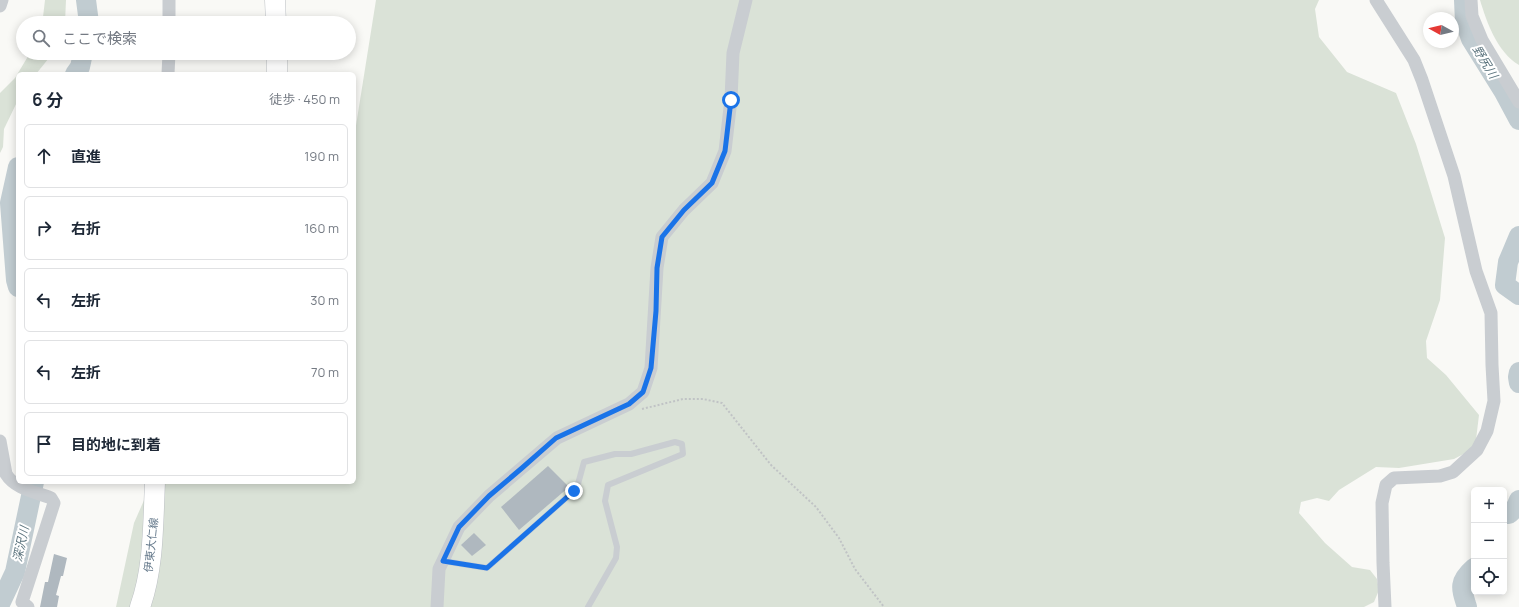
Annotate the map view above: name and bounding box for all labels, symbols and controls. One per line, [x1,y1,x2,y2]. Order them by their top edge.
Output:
north arrow [1423,12,1459,48]
search box [16,16,356,60]
icon: search [30,27,52,49]
text: ここで検索 [62,28,137,49]
water label: 野尻川 [1469,42,1503,83]
text: 6 分 [32,88,63,111]
text: 徒歩 · 450 m [269,90,340,108]
route start [722,91,740,109]
icon: ahead [33,145,55,167]
text: 直進 [71,146,101,167]
text: 190 m [304,147,339,165]
icon: right [33,217,55,239]
text: 右折 [71,218,101,239]
text: 160 m [304,219,339,237]
icon: left [33,289,55,311]
text: 左折 [71,290,101,311]
text: 30 m [310,291,339,309]
icon: left [33,361,55,383]
text: 左折 [71,362,101,383]
text: 70 m [311,363,339,381]
icon: arrive [33,433,55,455]
text: 目的地に到着 [71,434,161,455]
route end [565,482,583,500]
map controls [1471,487,1507,595]
button: + [1471,487,1507,523]
street label: 伊東大仁線 [140,517,161,573]
water label: 深沢川 [8,523,33,563]
button: − [1471,523,1507,559]
button: locate [1471,559,1507,595]

